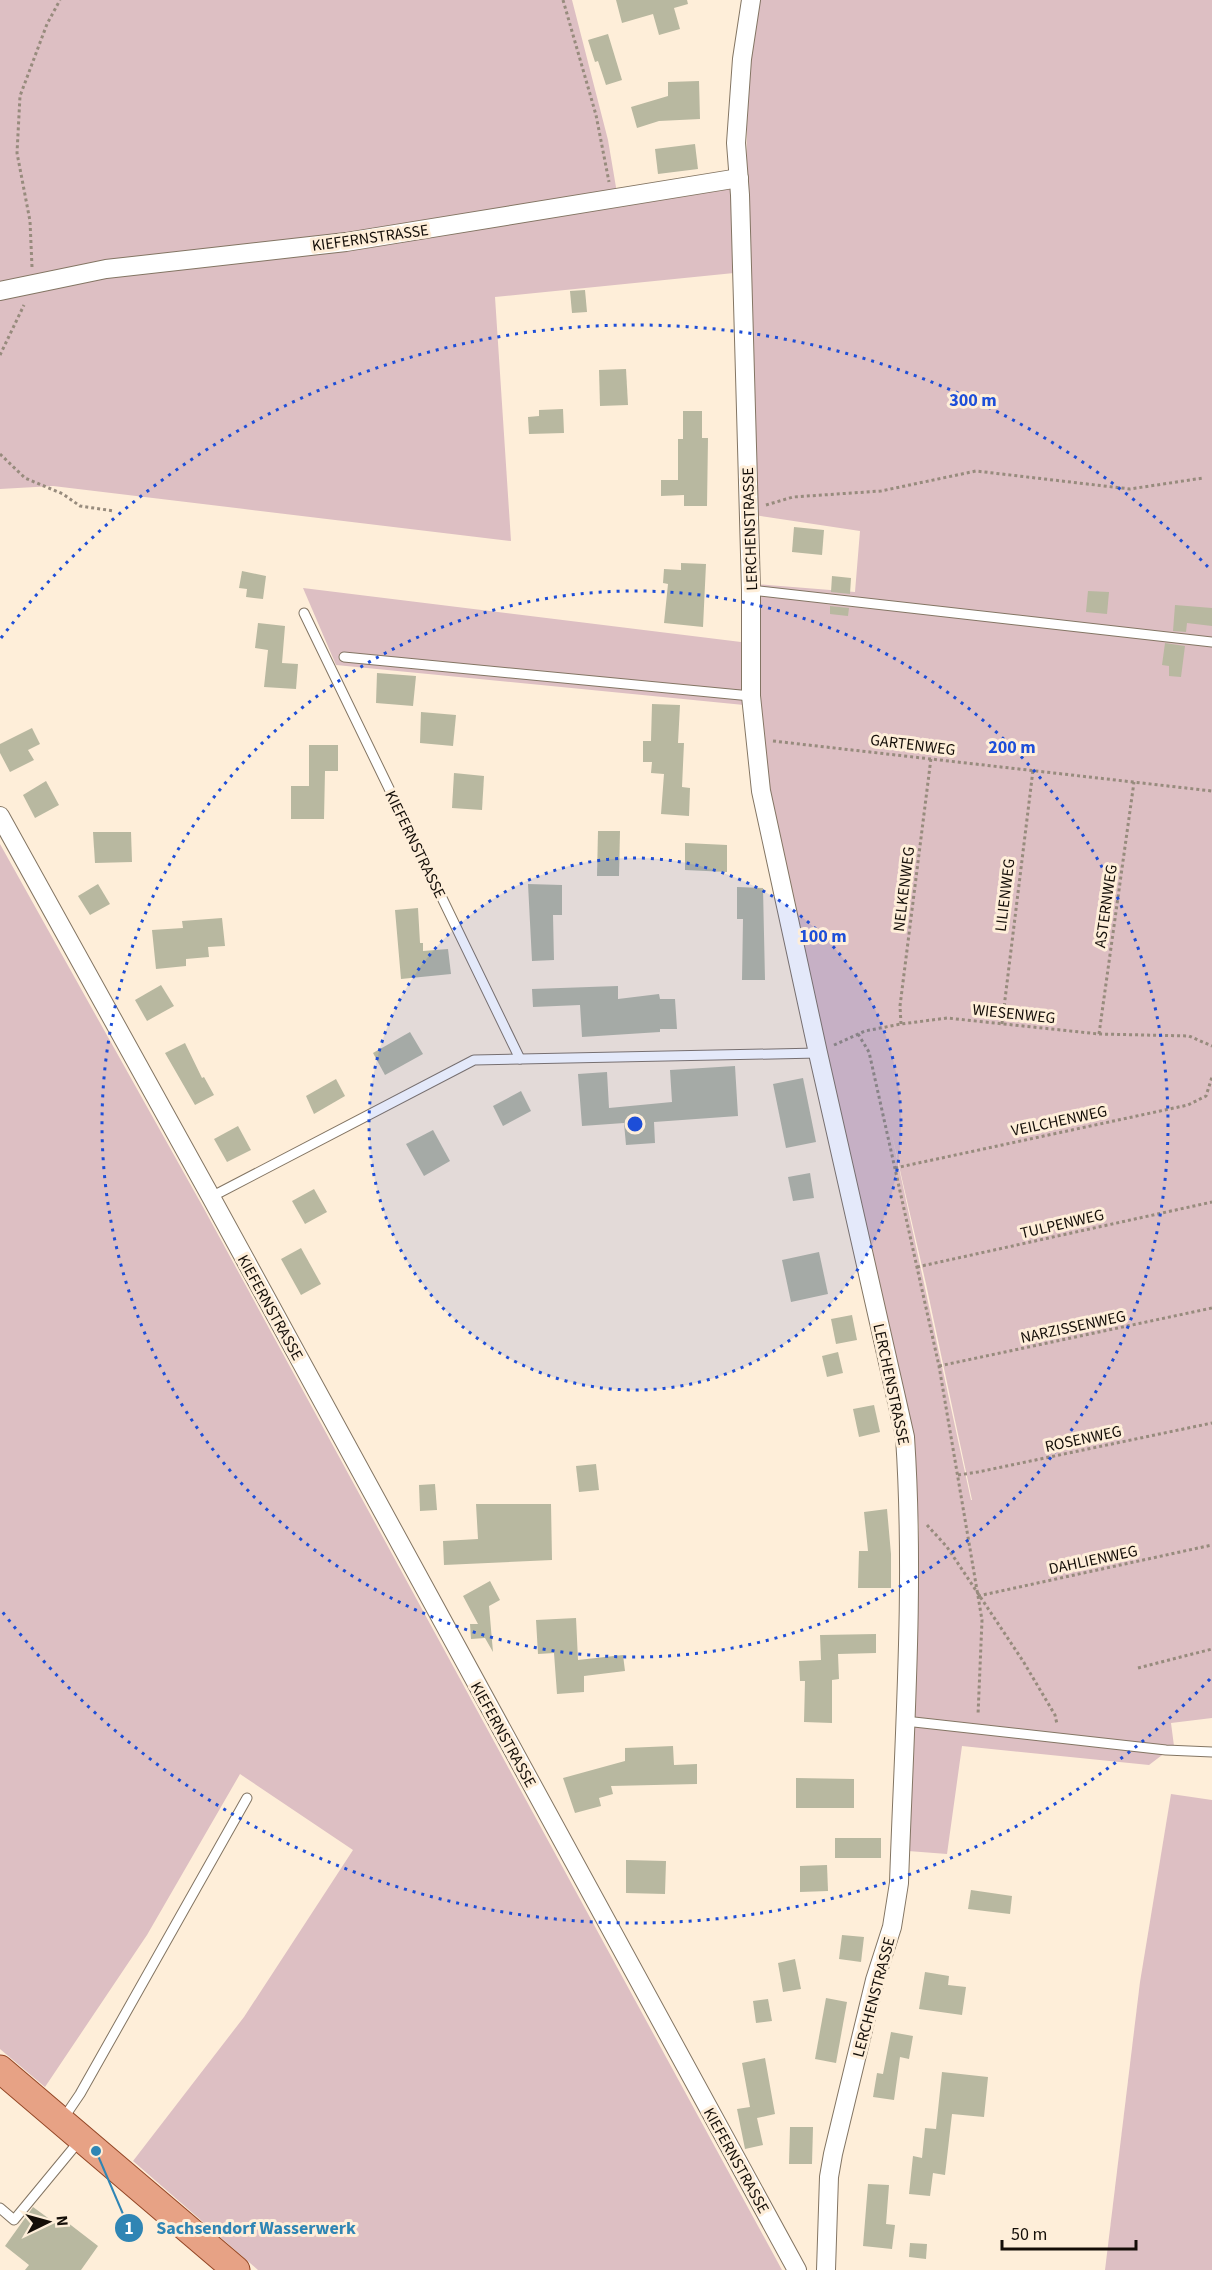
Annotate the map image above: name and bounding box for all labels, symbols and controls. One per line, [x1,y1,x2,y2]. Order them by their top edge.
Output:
street label: KIEFERNSTRASSE [310,219,430,257]
text: 300 m [949,388,997,413]
street label: LERCHENSTRASSE [737,467,763,591]
street label: GARTENWEG [869,729,957,761]
text: 200 m [988,735,1036,760]
street label: KIEFERNSTRASSE [379,787,451,902]
street label: NELKENWEG [888,845,920,933]
street label: LILIENWEG [990,857,1020,933]
street label: ASTERNWEG [1089,863,1123,949]
text: 100 m [799,924,847,949]
street label: WIESENWEG [971,999,1057,1029]
street label: VEILCHENWEG [1009,1100,1109,1142]
centre of rings [625,1114,645,1134]
street label: TULPENWEG [1018,1204,1106,1244]
street label: KIEFERNSTRASSE [232,1251,308,1364]
street label: NARZISSENWEG [1018,1305,1128,1349]
street label: LERCHENSTRASSE [867,1322,915,1447]
street label: ROSENWEG [1043,1420,1124,1458]
street label: DAHLIENWEG [1047,1540,1140,1580]
street label: KIEFERNSTRASSE [465,1678,541,1791]
street label: LERCHENSTRASSE [847,1935,901,2060]
street label: KIEFERNSTRASSE [698,2104,774,2217]
north arrow [18,2192,78,2252]
callout: Sachsendorf Wasserwerk [114,2210,368,2246]
scale bar [1002,2213,1136,2251]
text: N [51,2215,73,2227]
text: 1 [124,2216,134,2241]
text: Sachsendorf Wasserwerk [156,2216,356,2241]
text: 50 m [1011,2222,1047,2247]

